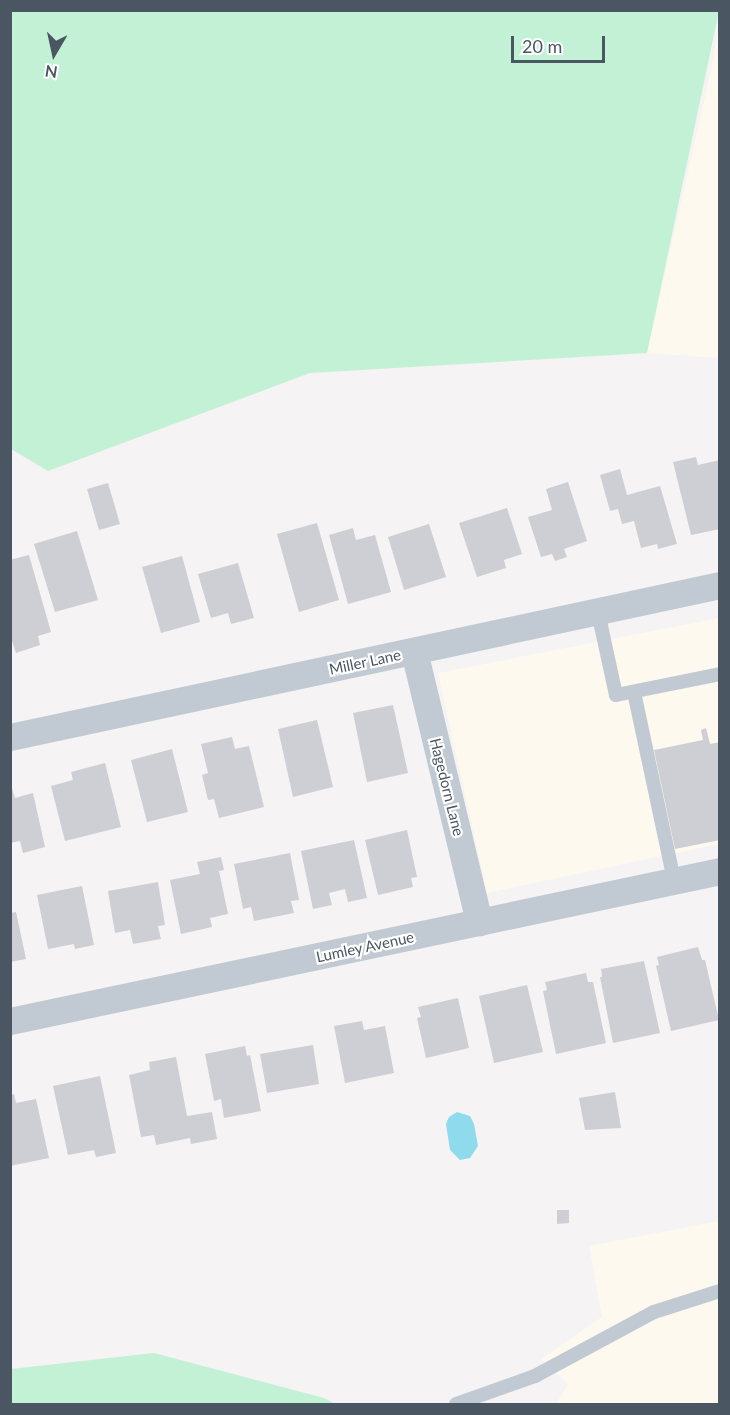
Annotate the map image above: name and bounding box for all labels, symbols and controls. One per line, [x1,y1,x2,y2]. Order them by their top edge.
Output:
north arrow [24,24,84,84]
scale bar [514,24,608,62]
text: 20 m [522,35,562,57]
text: N [44,62,59,83]
street label: Miller Lane [327,646,403,678]
street label: Hagedorn Lane [426,736,468,838]
street label: Lumley Avenue [314,928,416,966]

